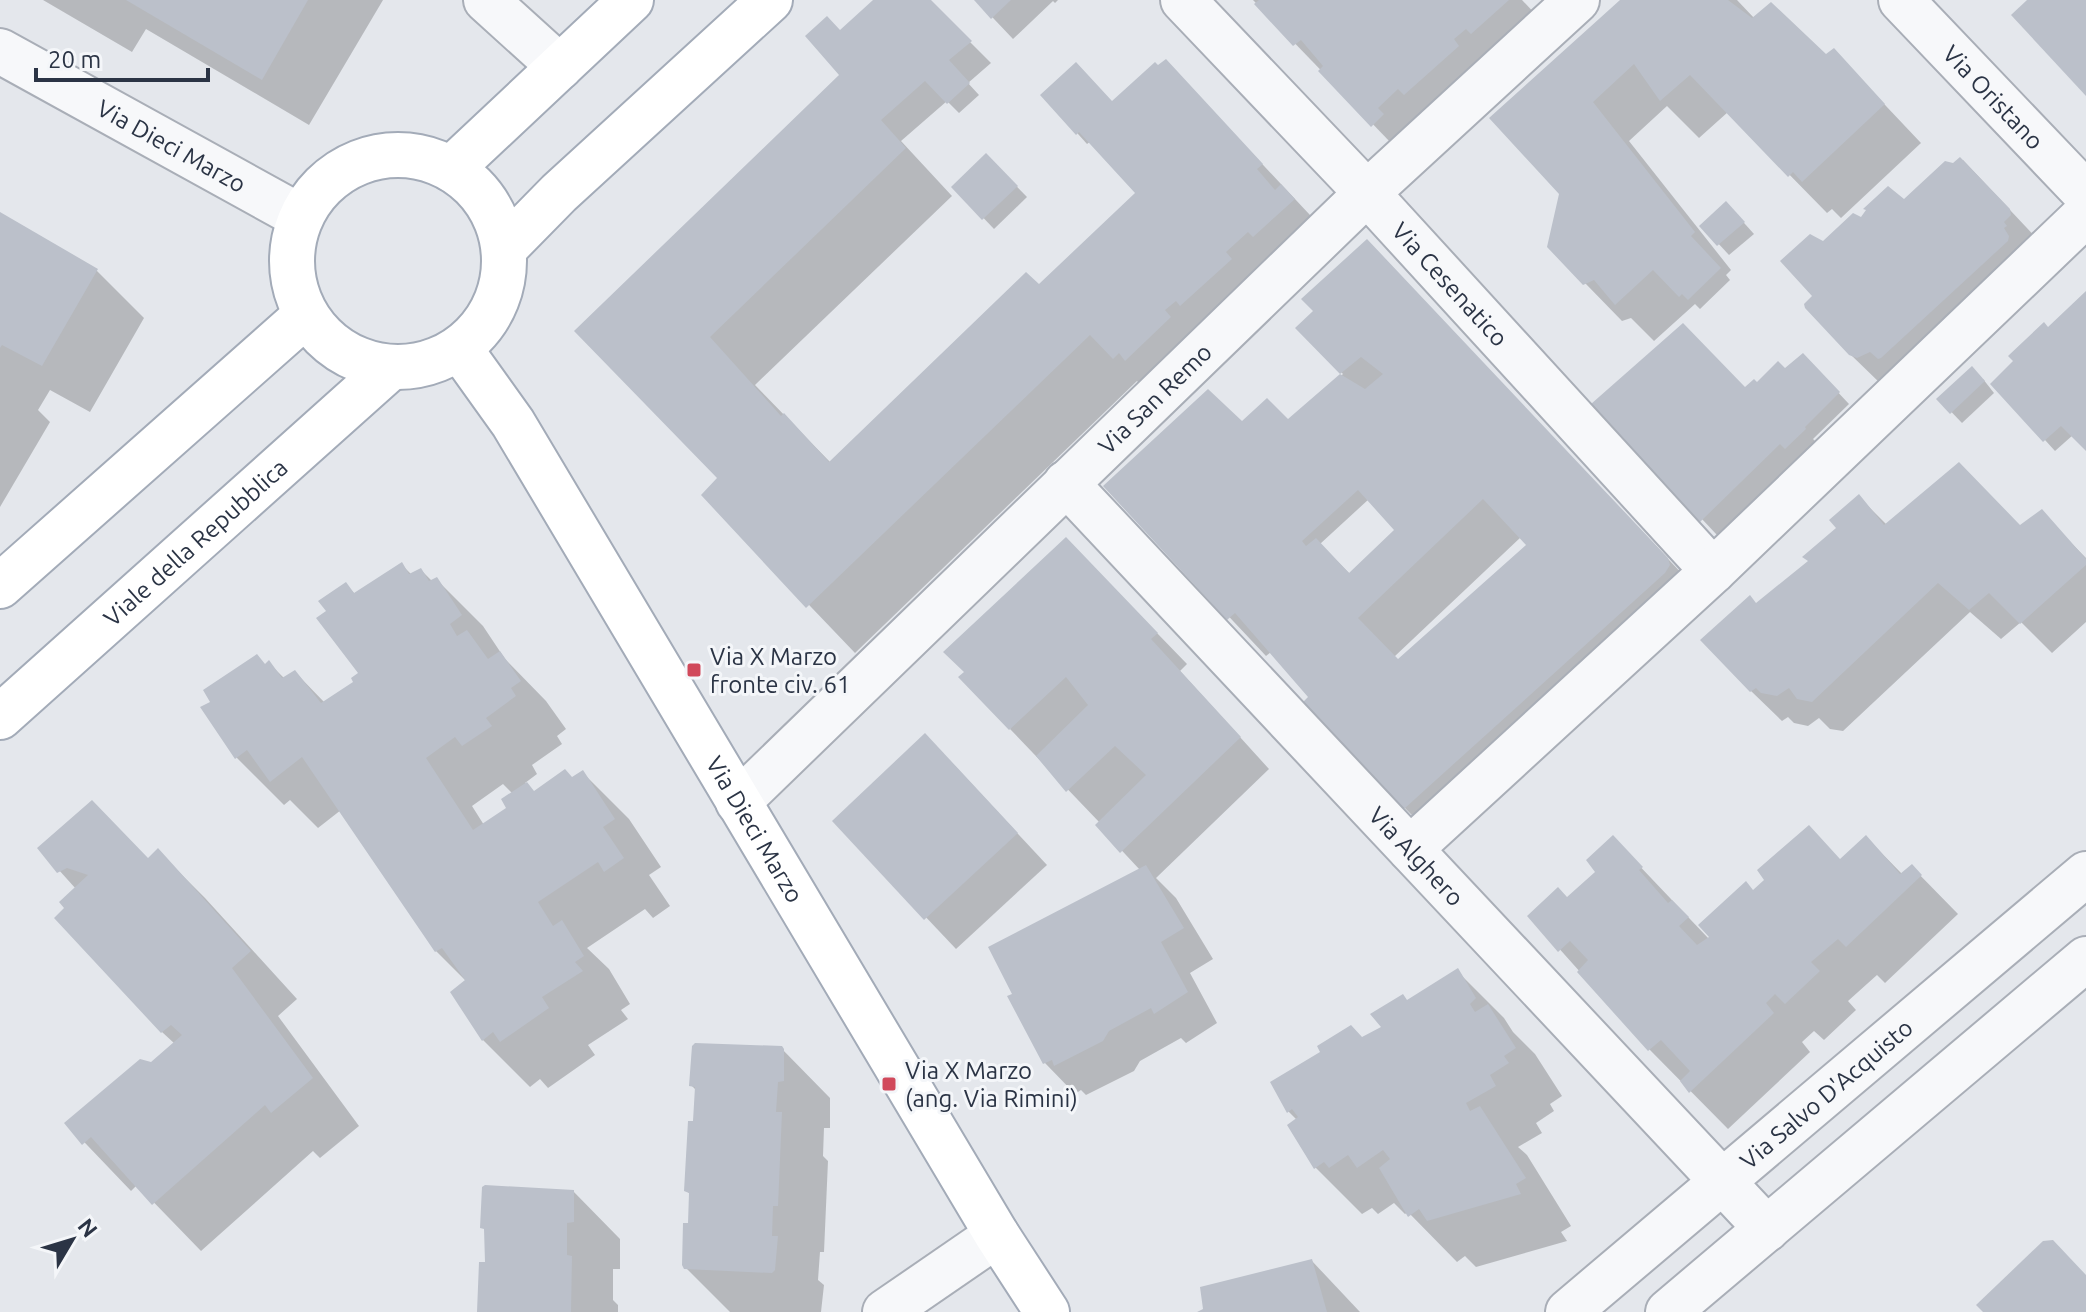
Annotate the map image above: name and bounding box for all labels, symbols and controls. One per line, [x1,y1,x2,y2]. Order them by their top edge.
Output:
scale bar [36,32,208,82]
street label: Via Oristano [1938,39,2049,154]
text: 20 m [48,46,101,73]
street label: Via Dieci Marzo [93,94,251,197]
street label: Via Cesenatico [1387,217,1514,351]
street label: Via San Remo [1093,338,1217,459]
street label: Viale della Repubblica [98,453,292,631]
place label: Via X Marzo fronte civ. 61 [710,643,851,698]
marker: Via X Marzo fronte civ. 61 [685,661,703,679]
street label: Via Dieci Marzo [701,751,809,907]
street label: Via Alghero [1364,801,1469,911]
street label: Via Salvo D'Acquisto [1734,1013,1918,1174]
place label: Via X Marzo (ang. Via Rimini) [905,1057,1078,1112]
marker: Via X Marzo (ang. Via Rimini) [880,1075,898,1093]
north arrow [32,1200,112,1280]
text: N [73,1213,103,1242]

